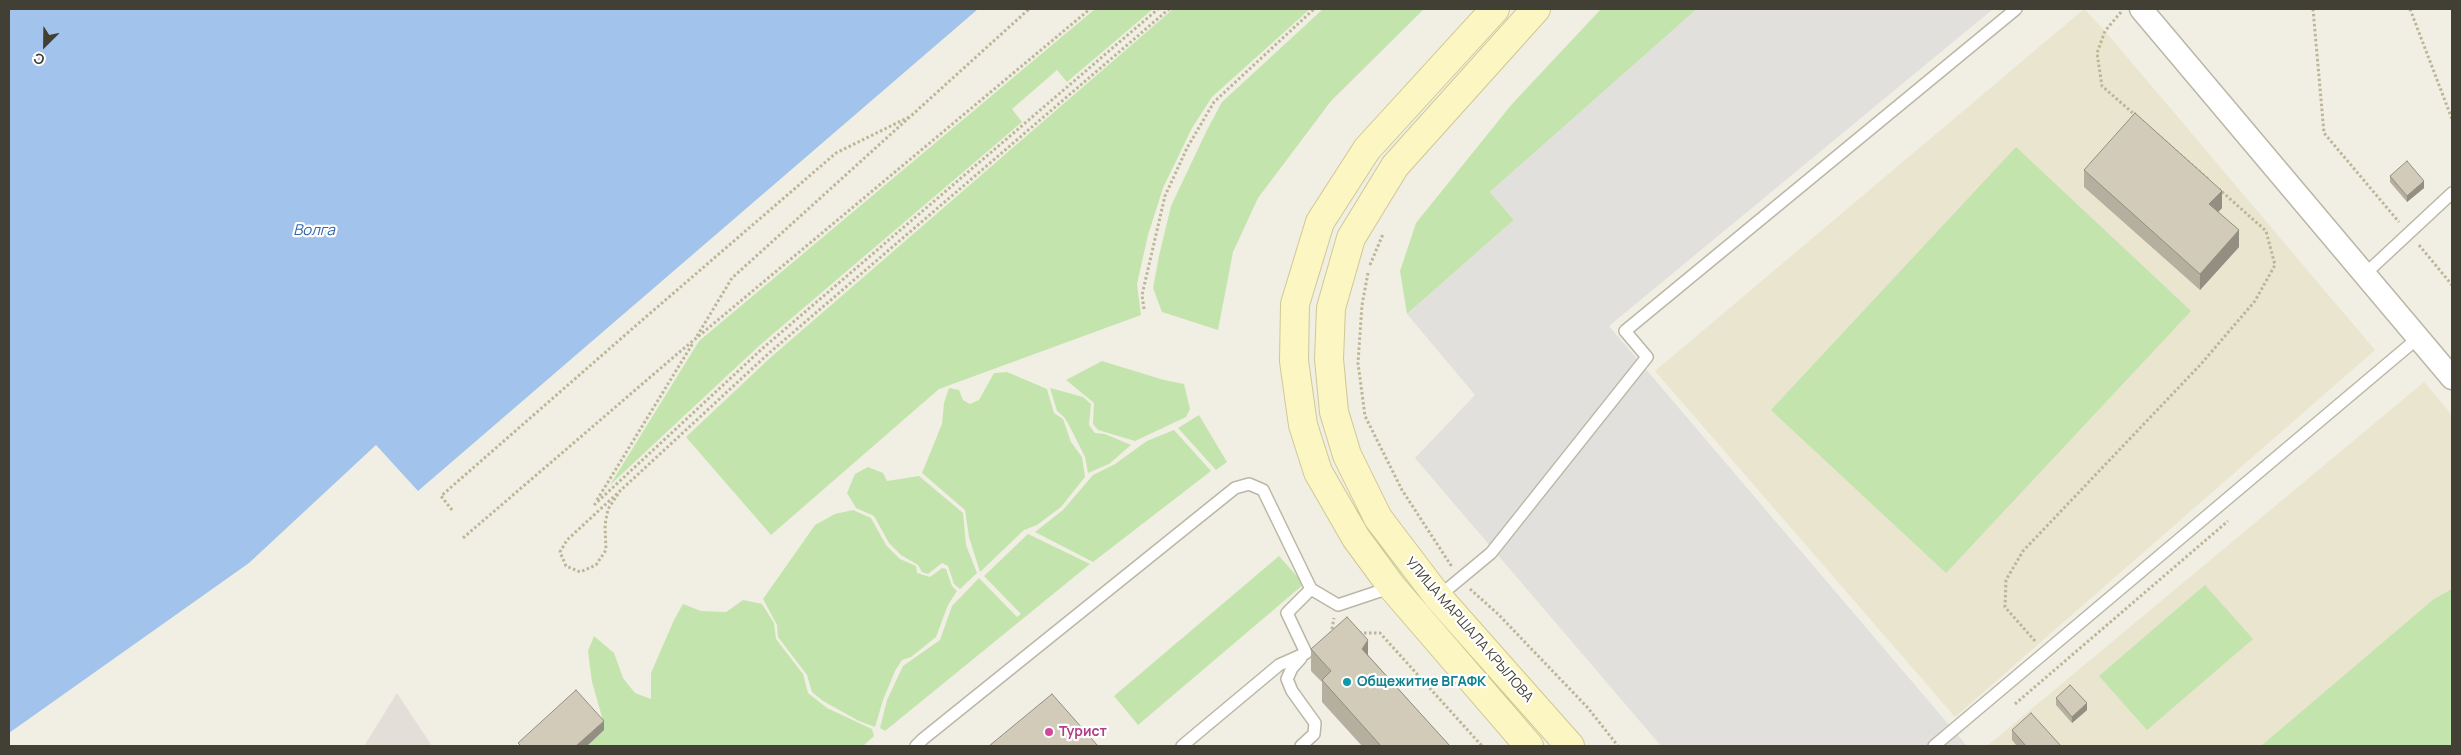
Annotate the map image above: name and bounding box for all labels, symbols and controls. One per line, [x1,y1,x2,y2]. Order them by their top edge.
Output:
north arrow [20,20,70,70]
text: С [30,49,47,70]
water label: Волга [293,222,335,240]
street label: УЛИЦА МАРШАЛА КРЫЛОВА [1401,554,1537,706]
place label: Общежитие ВГАФК [1357,674,1486,690]
marker: Общежитие ВГАФК [1341,676,1353,688]
place label: Турист [1059,724,1107,740]
marker: Турист [1043,726,1055,738]

